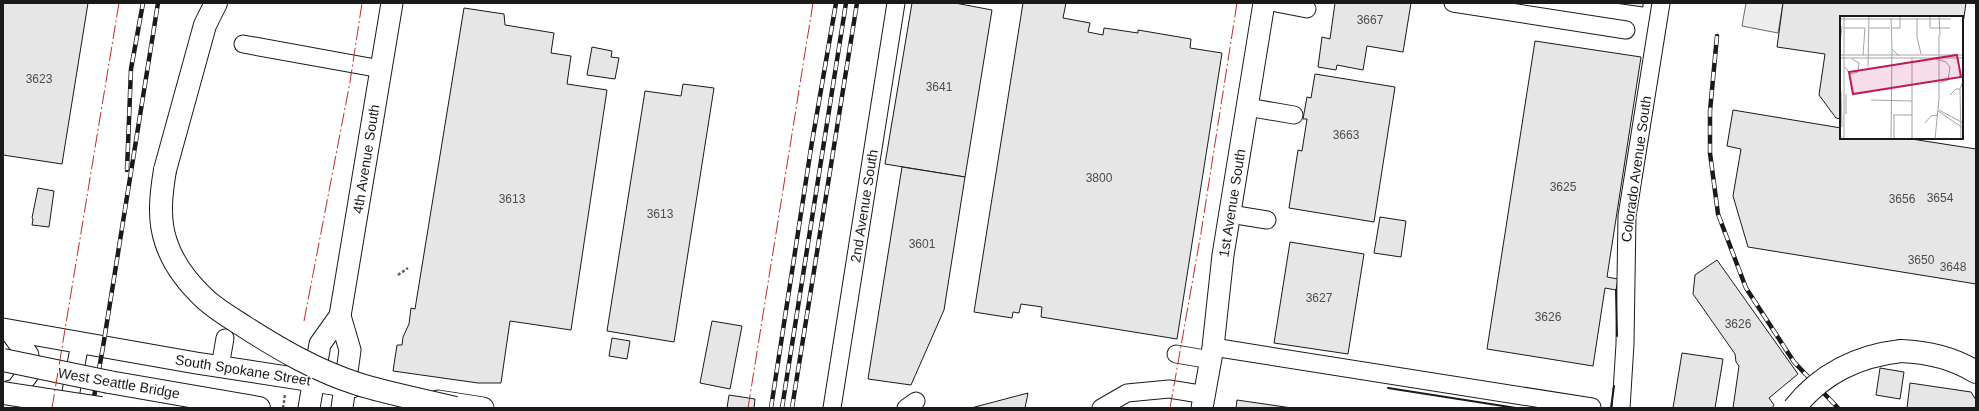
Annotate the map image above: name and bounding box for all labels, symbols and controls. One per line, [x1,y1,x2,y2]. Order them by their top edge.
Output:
house number: 3667 [1357,13,1384,27]
inset map [1840,16,1963,139]
house number: 3623 [26,72,53,86]
house number: 3641 [926,80,953,94]
street label: Colorado Avenue South [1618,95,1654,243]
street label: 4th Avenue South [349,103,383,215]
house number: 3663 [1333,128,1360,142]
street label: 2nd Avenue South [847,148,881,264]
street label: 1st Avenue South [1216,148,1248,258]
house number: 3800 [1086,171,1113,185]
house number: 3625 [1550,180,1577,194]
house number: 3654 [1927,191,1954,205]
house number: 3613 [499,192,526,206]
house number: 3656 [1889,192,1916,206]
house number: 3613 [647,207,674,221]
house number: 3601 [909,237,936,251]
house number: 3650 [1908,253,1935,267]
house number: 3648 [1940,260,1967,274]
house number: 3627 [1306,291,1333,305]
house number: 3626 [1535,310,1562,324]
house number: 3626 [1725,317,1752,331]
street label: South Spokane Street [174,351,312,389]
street label: West Seattle Bridge [57,364,181,402]

